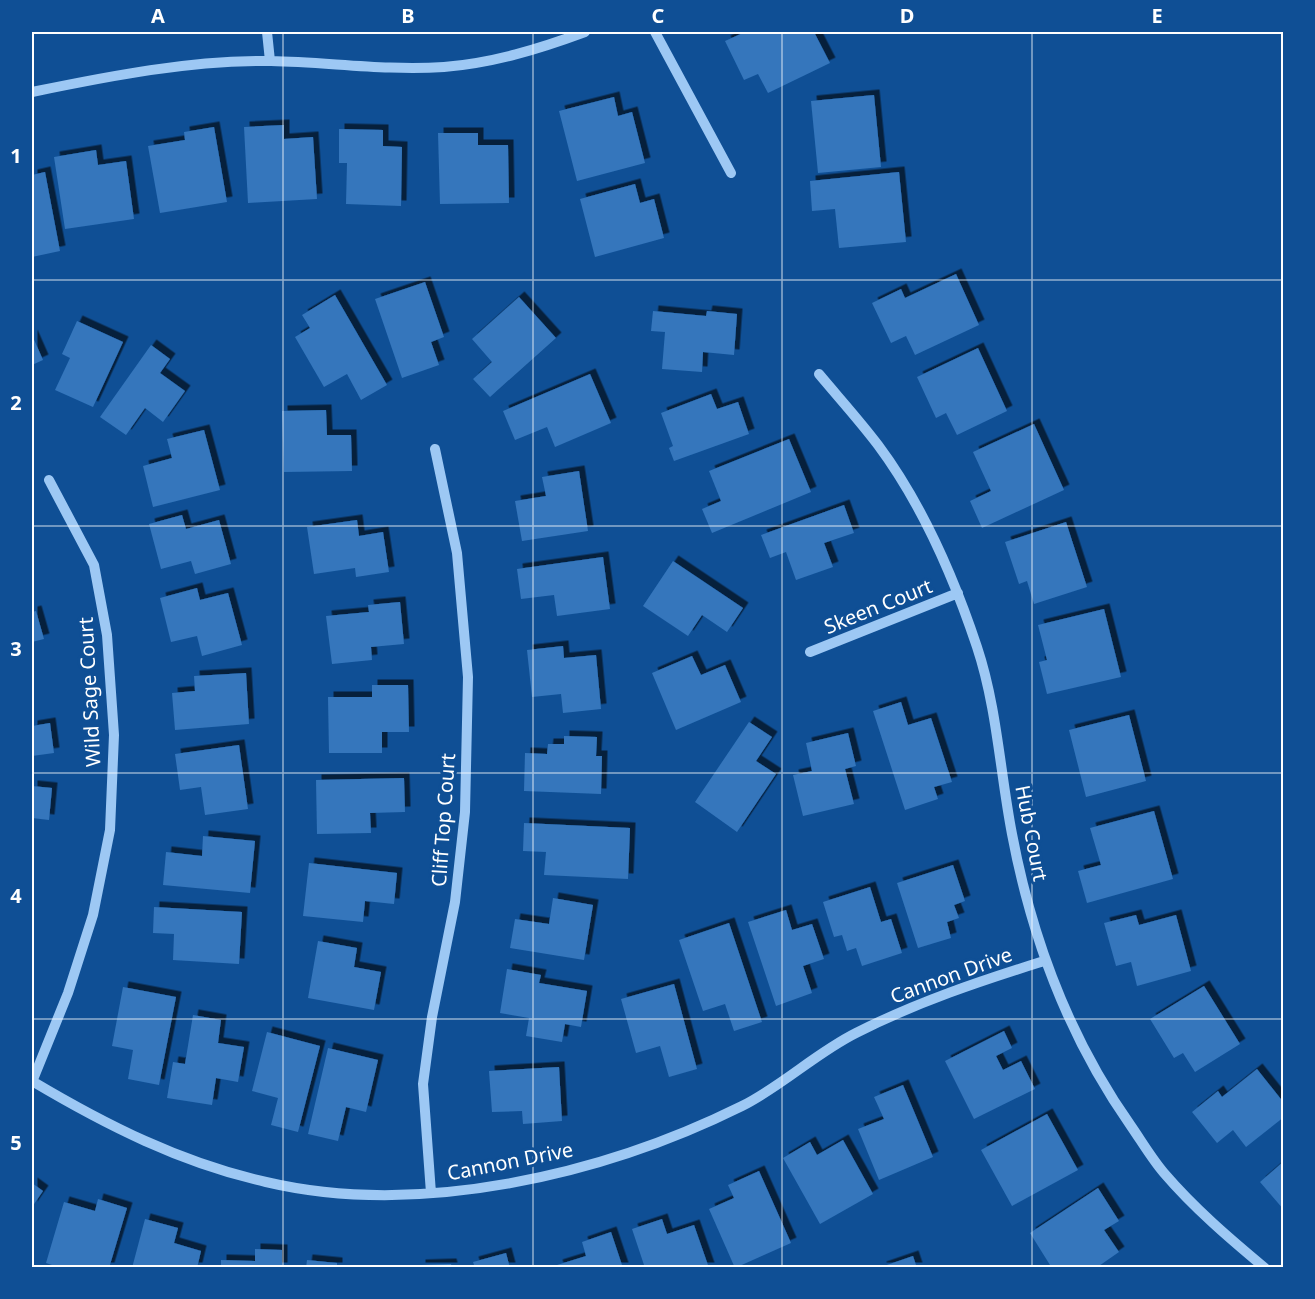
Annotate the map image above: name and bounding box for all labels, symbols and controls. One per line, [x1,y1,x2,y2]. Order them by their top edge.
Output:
text: A [151,2,165,29]
text: B [401,2,415,29]
text: C [652,2,665,29]
text: D [900,2,914,29]
text: E [1151,2,1163,29]
text: 1 [10,142,22,169]
text: 2 [10,389,22,416]
street label: Skeen Court [820,572,936,640]
street label: Wild Sage Court [72,616,106,768]
text: 3 [10,635,22,662]
street label: Cliff Top Court [425,752,461,888]
street label: Hub Court [1009,783,1055,883]
text: 4 [10,882,22,909]
street label: Cannon Drive [886,940,1016,1010]
text: 5 [10,1129,22,1156]
street label: Cannon Drive [445,1136,575,1186]

